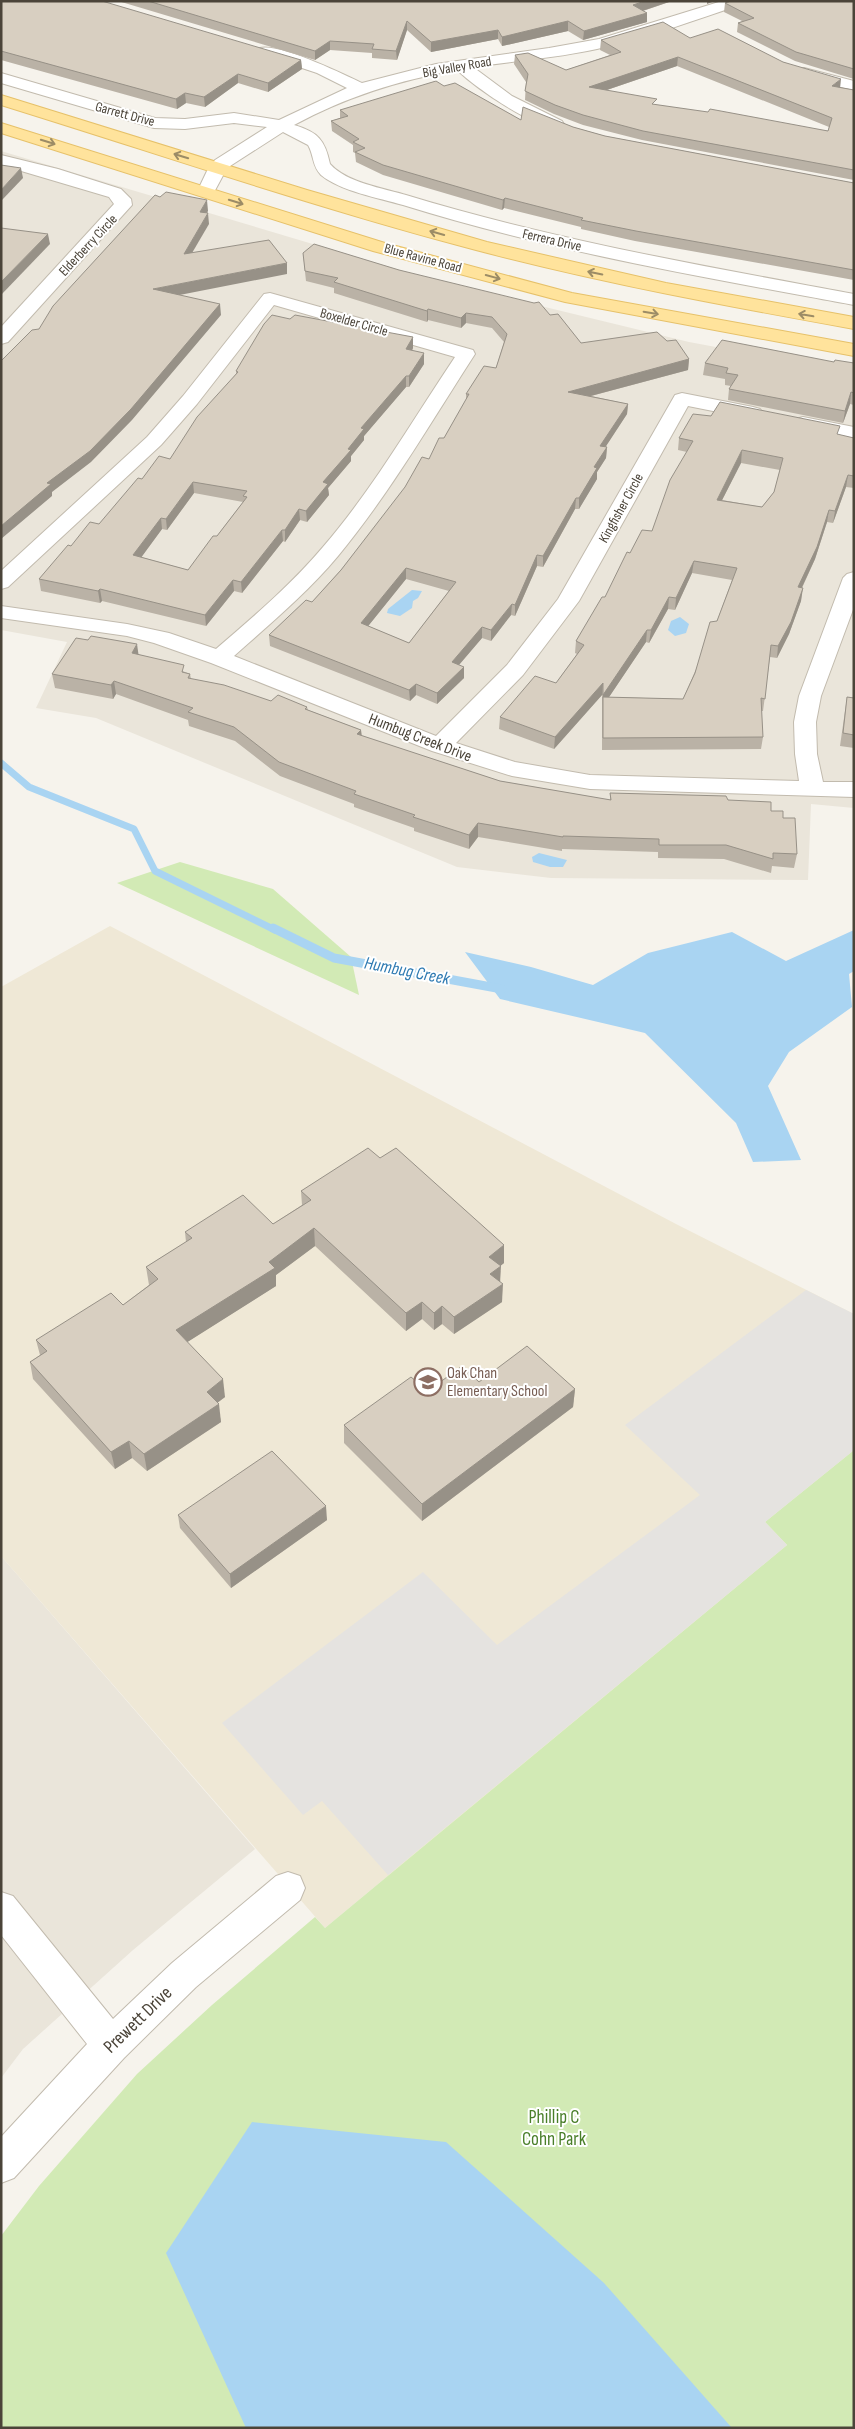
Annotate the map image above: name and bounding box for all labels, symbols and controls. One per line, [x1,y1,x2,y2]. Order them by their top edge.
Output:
street label: Big Valley Road [421,53,493,81]
street label: Garrett Drive [93,98,157,130]
one-way arrow [39,138,55,148]
one-way arrow [174,150,190,160]
one-way arrow [228,197,244,207]
street label: Elderberry Circle [55,211,121,279]
street label: Ferrera Drive [521,225,583,255]
one-way arrow [430,228,446,238]
street label: Blue Ravine Road [382,240,464,277]
one-way arrow [587,268,603,277]
one-way arrow [484,273,500,282]
street label: Boxelder Circle [318,304,390,340]
one-way arrow [643,309,659,318]
one-way arrow [798,309,814,319]
street label: Kingfisher Circle [595,470,647,546]
street label: Humbug Creek Drive [366,710,474,766]
water label: Humbug Creek [363,952,453,990]
place label: Oak Chan Elementary School [447,1364,547,1401]
school or university icon: Oak Chan Elementary School [413,1367,443,1397]
street label: Prewett Drive [99,1982,177,2058]
park label: Phillip C Cohn Park [522,2106,587,2151]

